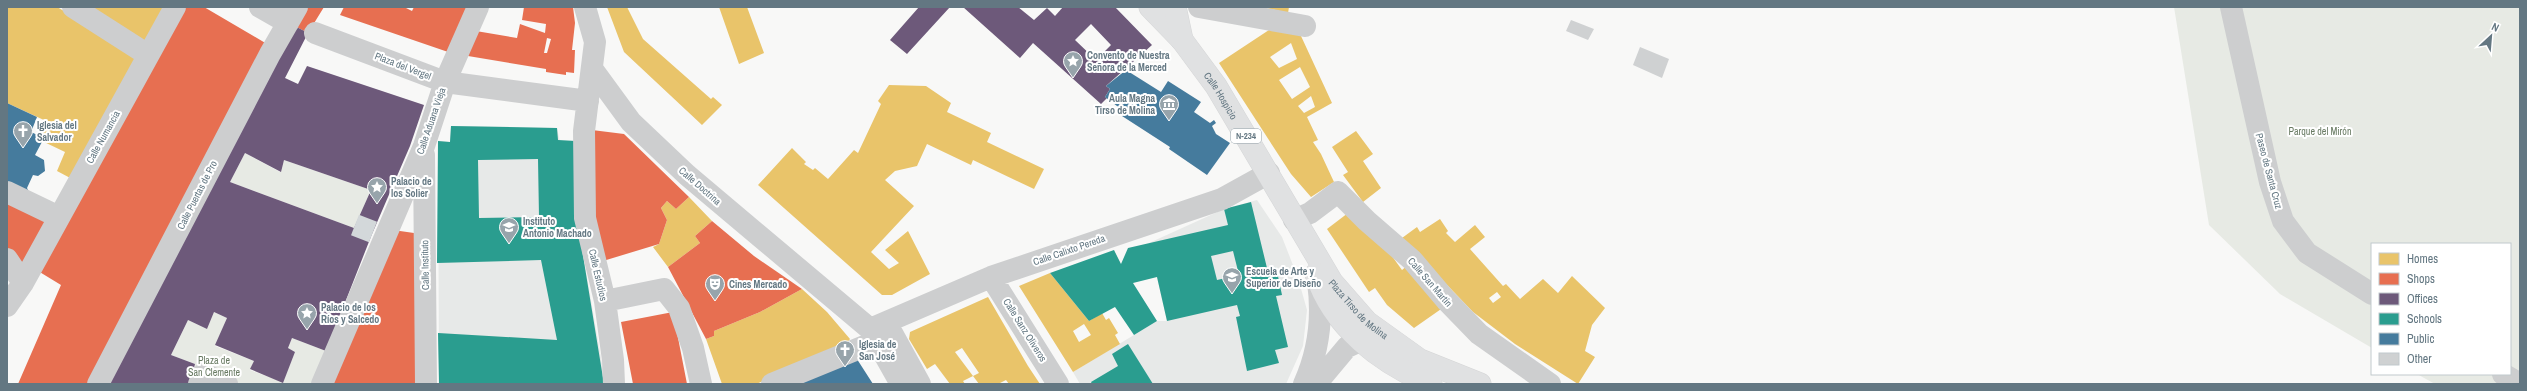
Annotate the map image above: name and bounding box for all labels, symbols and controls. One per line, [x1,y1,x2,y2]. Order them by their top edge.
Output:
north arrow [2471,16,2511,56]
text: N [2489,19,2501,35]
street label: Plaza del Vergel [373,49,433,83]
place label: Convento de Nuestra Señora de la Merced [1087,49,1170,74]
place icon: Convento de Nuestra Señora de la Merced [1062,50,1084,78]
street label: Calle Hospicio [1201,69,1241,122]
street label: Calle Aduana Vieja [414,86,449,156]
place label: Aula Magna Tirso de Molina [1095,92,1155,117]
museum icon: Aula Magna Tirso de Molina [1158,93,1180,121]
street label: Calle Numancia [83,108,123,166]
place label: Iglesia del Salvador [37,119,77,144]
church icon: Iglesia del Salvador [12,120,34,148]
park label: Parque del Mirón [2289,125,2351,138]
road number: N-234 [1231,129,1261,143]
street label: Paseo de Santa Cruz [2253,132,2285,210]
street label: Calle Puertas de Pro [174,158,220,232]
street label: Calle Doctrina [676,164,724,208]
place label: Palacio de los Solier [391,175,432,200]
place icon: Palacio de los Solier [366,176,388,204]
place label: Instituto Antonio Machado [523,215,592,240]
school or university icon: Instituto Antonio Machado [498,216,520,244]
street label: Calle Calixto Pereda [1031,231,1107,268]
street label: Calle Instituto [418,239,432,290]
legend [2371,243,2511,375]
street label: Calle Estudios [586,248,610,302]
text: Homes [2407,251,2438,267]
street label: Calle San Martín [1405,255,1455,309]
place label: Escuela de Arte y Superior de Diseño [1246,265,1321,290]
school or university icon: Escuela de Arte y Superior de Diseño [1221,266,1243,294]
text: Shops [2407,271,2435,287]
theatre icon: Cines Mercado [704,273,726,301]
street label: Plaza Tirso de Molina [1326,276,1391,342]
place label: Cines Mercado [729,278,787,291]
text: Offices [2407,291,2438,307]
street label: Calle Sanz Oliveros [1000,296,1050,364]
place label: Palacio de los Ríos y Salcedo [321,301,379,326]
place icon: Palacio de los Ríos y Salcedo [296,302,318,330]
text: Schools [2407,311,2442,327]
text: Public [2407,331,2434,347]
place label: Iglesia de San José [859,338,897,363]
church icon: Iglesia de San José [834,339,856,367]
text: Other [2407,351,2432,367]
park label: Plaza de San Clemente [188,354,240,379]

